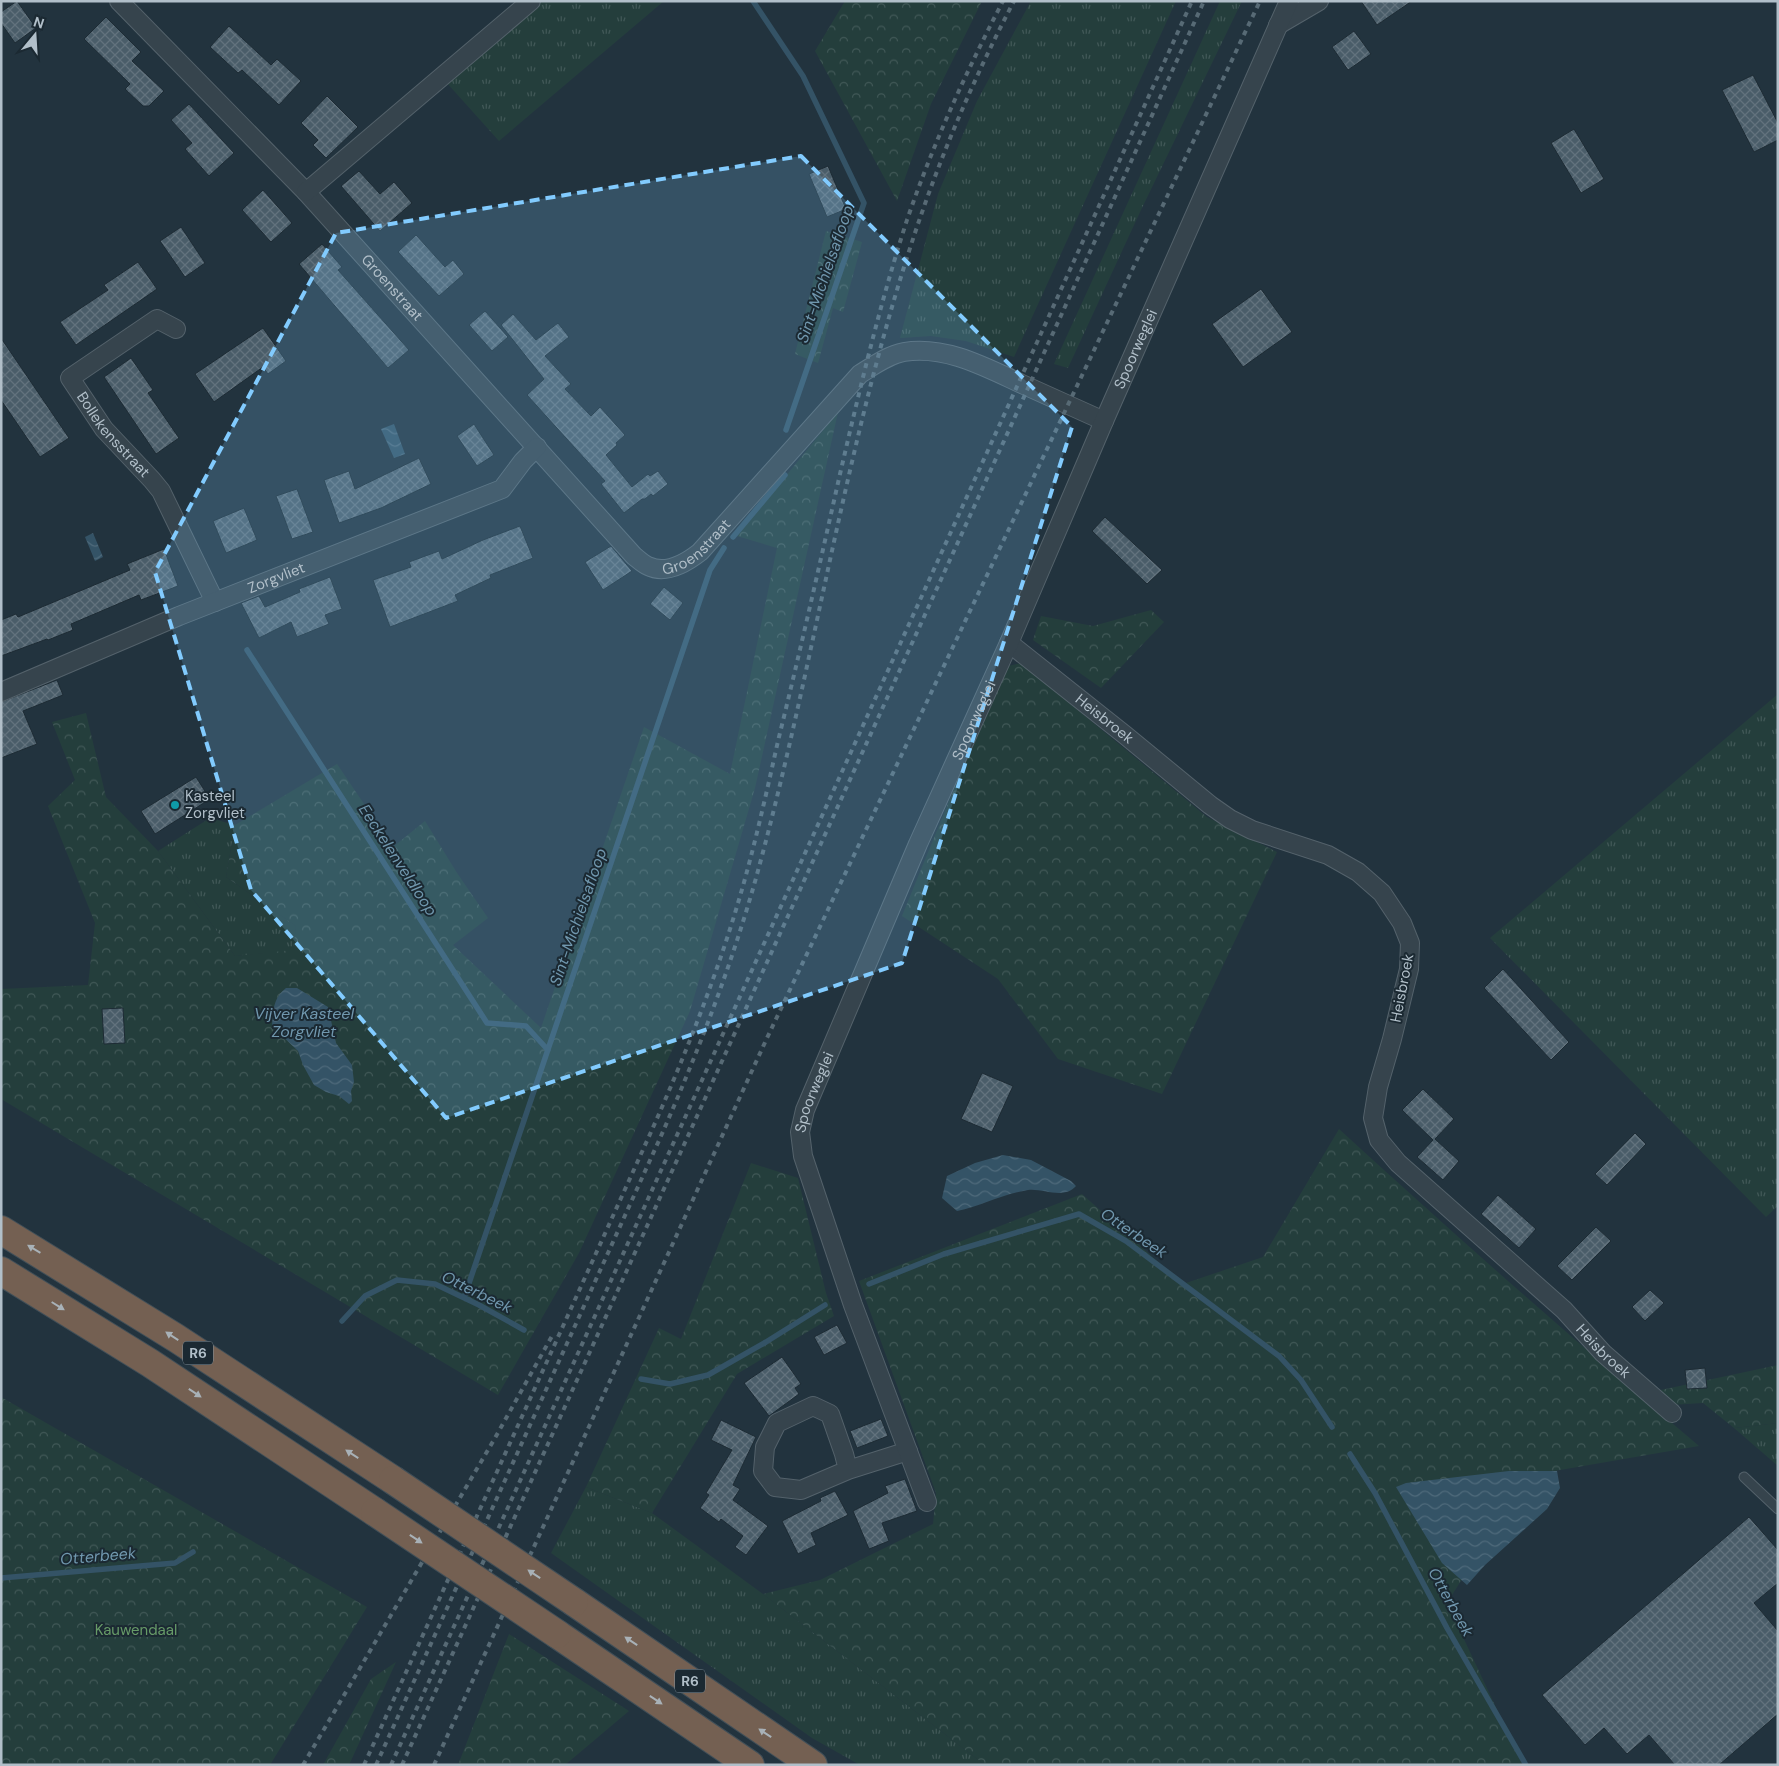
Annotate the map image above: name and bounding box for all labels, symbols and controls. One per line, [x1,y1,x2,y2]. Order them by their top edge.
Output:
north arrow [10,10,60,60]
text: N [31,12,47,33]
water label: Sint-Michielsafloop [792,202,858,346]
street label: Groenstraat [357,250,428,325]
street label: Spoorweglei [1109,306,1162,392]
street label: Bollekensstraat [72,388,154,482]
street label: Groenstraat [661,515,735,579]
street label: Zorgvliet [245,557,308,598]
street label: Spoorweglei [947,678,1001,763]
street label: Heisbroek [1071,689,1138,749]
place label: Kasteel Zorgvliet [185,786,245,823]
marker: Kasteel Zorgvliet [169,799,181,811]
water label: Eeckelenveldloop [354,800,442,920]
water label: Sint-Michielsafloop [545,845,611,989]
street label: Heisbroek [1386,952,1419,1024]
water label: Vijver Kasteel Zorgvliet [254,1003,354,1042]
street label: Spoorweglei [790,1049,839,1135]
water label: Otterbeek [1097,1203,1172,1263]
one-way arrow [28,1245,41,1254]
water label: Otterbeek [438,1266,517,1318]
one-way arrow [51,1301,64,1311]
street label: Heisbroek [1572,1320,1635,1383]
one-way arrow [165,1331,178,1341]
road number: R6 [183,1342,213,1365]
one-way arrow [188,1388,202,1397]
one-way arrow [345,1449,359,1458]
one-way arrow [409,1535,423,1544]
water label: Otterbeek [59,1542,138,1570]
water label: Otterbeek [1423,1564,1479,1641]
one-way arrow [527,1570,540,1579]
park label: Kauwendaal [95,1620,177,1640]
one-way arrow [625,1636,638,1646]
road number: R6 [675,1670,705,1692]
one-way arrow [649,1695,662,1705]
one-way arrow [759,1728,772,1737]

